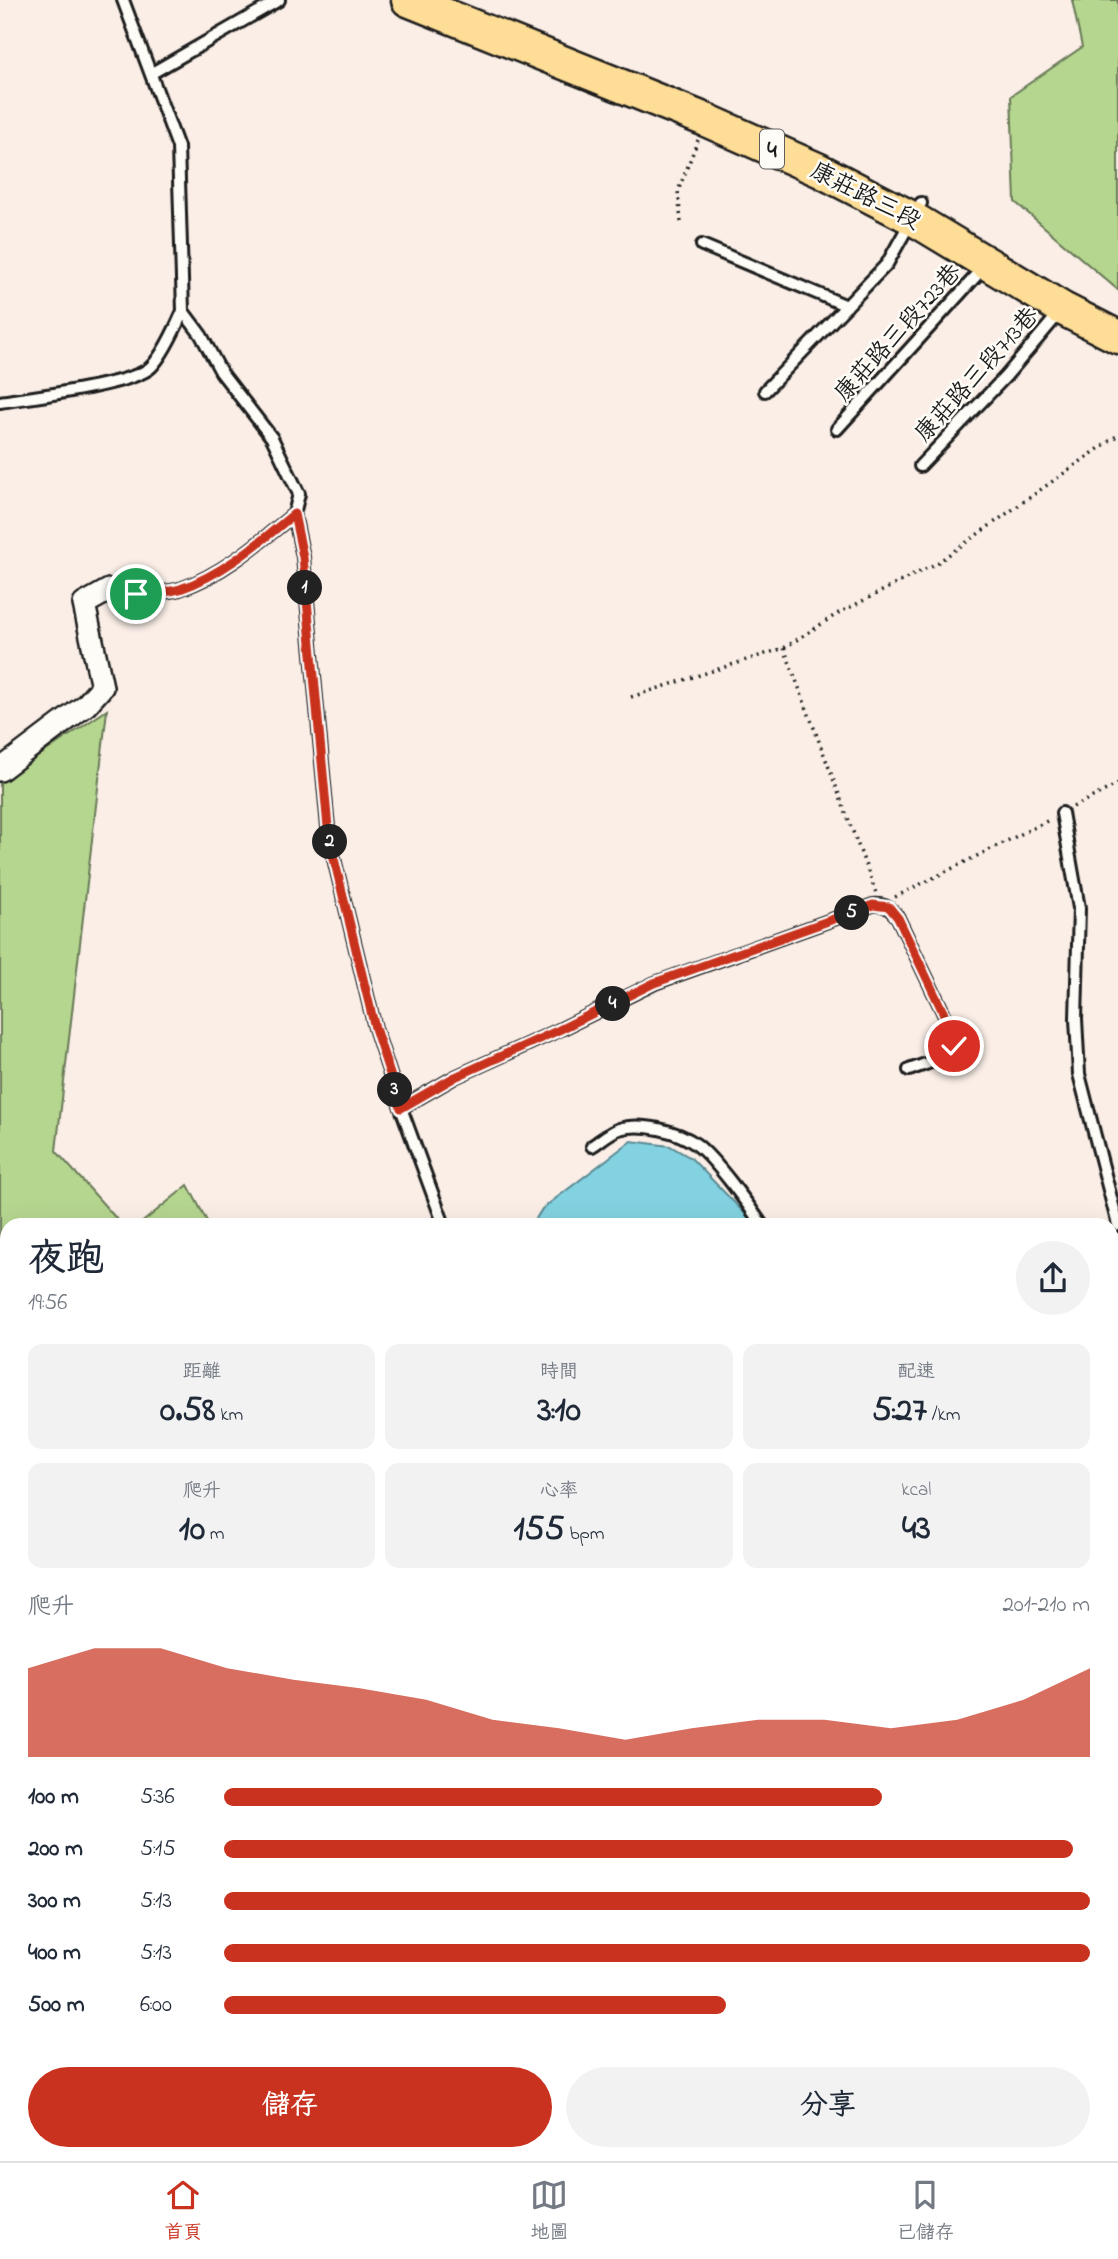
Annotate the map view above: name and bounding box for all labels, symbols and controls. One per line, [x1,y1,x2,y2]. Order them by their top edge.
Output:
road number: 4 [760,130,784,168]
street label: 康莊路三段 [803,154,926,240]
street label: 康莊路三段723巷 [827,257,971,411]
street label: 康莊路三段713巷 [907,300,1048,451]
pin [106,564,166,624]
pin: 1 [288,570,322,606]
text: 1 [301,574,308,601]
icon: arrive [117,575,155,613]
pin: 2 [312,824,348,860]
text: 2 [325,828,334,855]
pin: 5 [834,895,870,930]
text: 5 [846,899,857,926]
pin: 4 [596,986,630,1021]
text: 4 [609,990,616,1017]
pin [924,1016,984,1076]
icon: check [935,1027,973,1065]
pin: 3 [378,1072,412,1108]
text: 3 [391,1076,398,1103]
text: 夜跑 [28,1233,104,1289]
button: share [1016,1241,1090,1315]
text: 19:56 [28,1287,67,1320]
text: 距離 [183,1359,221,1386]
text: 時間 [540,1359,578,1386]
text: 配速 [897,1359,935,1386]
text: 0.58 [160,1386,215,1437]
text: 3:10 [537,1386,581,1437]
text: 5:27 [872,1386,927,1437]
text: km [215,1402,243,1429]
text: /km [927,1402,961,1429]
text: kcal [901,1477,931,1504]
text: 爬升 [183,1478,221,1505]
text: 心率 [540,1478,578,1505]
text: 43 [902,1504,931,1555]
text: 10 [179,1505,205,1556]
text: 155 [513,1505,565,1556]
text: m [205,1521,225,1548]
text: bpm [565,1521,605,1548]
text: 201–210 m [1002,1589,1090,1622]
text: 爬升 [28,1591,74,1624]
text: 100 m [28,1781,79,1814]
text: 5:36 [140,1781,175,1814]
text: 200 m [28,1833,83,1866]
text: 5:15 [140,1833,176,1866]
text: 300 m [28,1885,81,1918]
text: 5:13 [140,1885,172,1918]
text: 400 m [28,1937,81,1970]
text: 5:13 [140,1937,172,1970]
text: 500 m [28,1989,85,2022]
text: 6:00 [140,1989,172,2022]
button: 儲存 [28,2067,552,2147]
button: 分享 [566,2067,1090,2147]
tab: 首頁 [164,2176,202,2247]
tab: 地圖 [530,2176,569,2247]
tab: 已儲存 [897,2176,954,2247]

